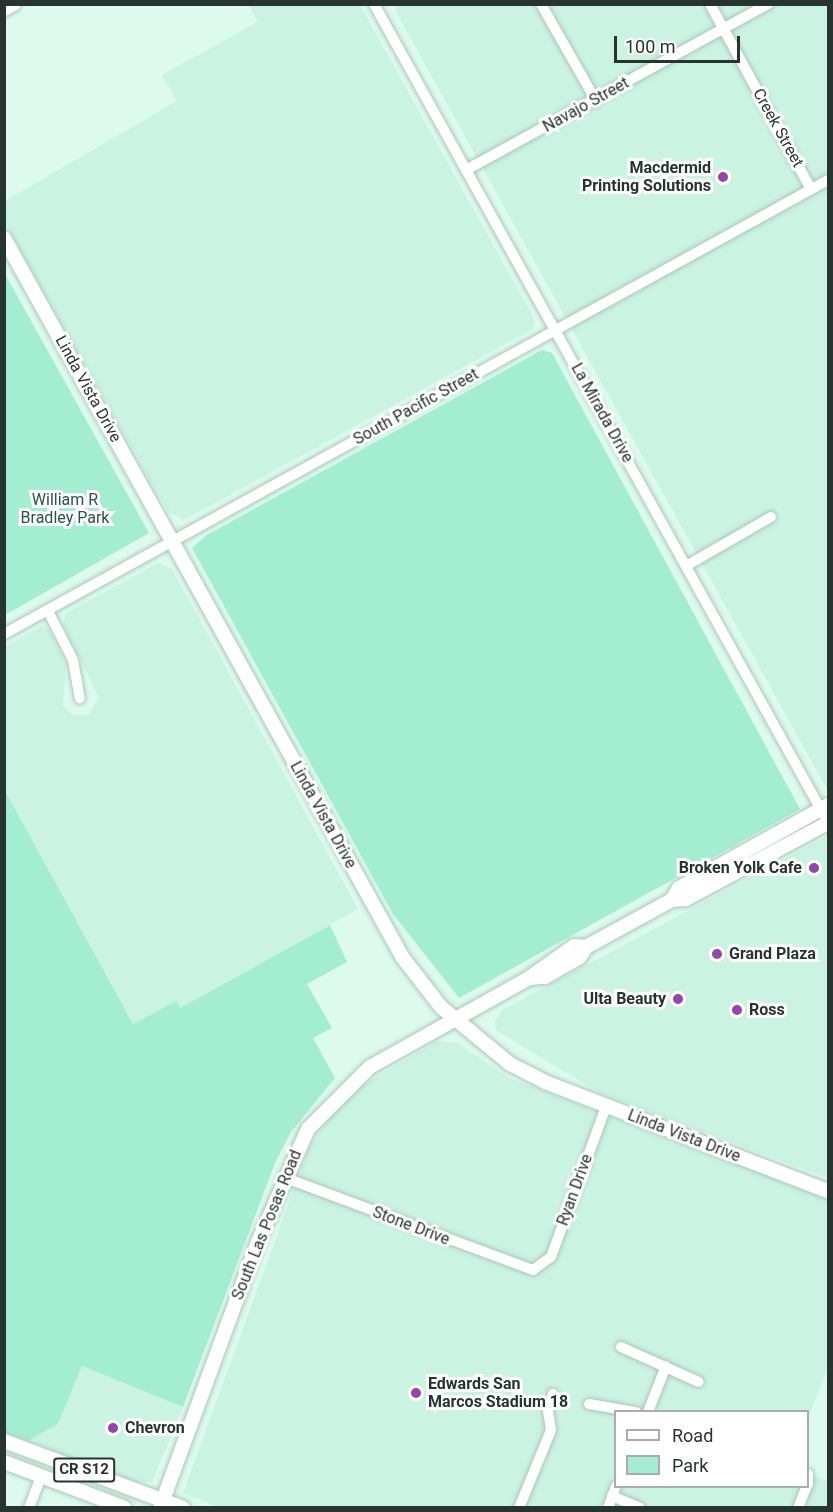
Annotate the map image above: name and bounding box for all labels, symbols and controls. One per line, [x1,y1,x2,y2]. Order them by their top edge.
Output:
scale bar [617,24,743,62]
text: 100 m [625,36,676,57]
street label: Navajo Street [540,73,632,137]
street label: Creek Street [749,85,807,171]
place label: Macdermid Printing Solutions [582,158,711,196]
marker: Macdermid Printing Solutions [716,170,730,184]
street label: Linda Vista Drive [51,332,125,446]
street label: La Mirada Drive [567,360,637,466]
street label: South Pacific Street [350,365,482,449]
park label: William R Bradley Park [21,490,109,528]
street label: Linda Vista Drive [286,758,360,872]
place label: Broken Yolk Cafe [679,858,802,878]
marker: Broken Yolk Cafe [807,861,821,875]
place label: Grand Plaza [729,944,816,964]
marker: Grand Plaza [710,947,724,961]
place label: Ulta Beauty [583,989,666,1009]
marker: Ulta Beauty [671,992,685,1006]
place label: Ross [749,1000,785,1020]
marker: Ross [730,1003,744,1017]
street label: Linda Vista Drive [625,1106,743,1166]
street label: South Las Posas Road [228,1147,306,1303]
street label: Ryan Drive [553,1152,597,1228]
street label: Stone Drive [370,1203,452,1249]
place label: Edwards San Marcos Stadium 18 [428,1374,568,1412]
marker: Edwards San Marcos Stadium 18 [409,1386,423,1400]
legend [614,1410,809,1488]
place label: Chevron [125,1418,185,1438]
marker: Chevron [106,1421,120,1435]
text: Road [672,1425,713,1446]
text: Park [672,1455,708,1476]
road number: CR S12 [52,1458,116,1482]

